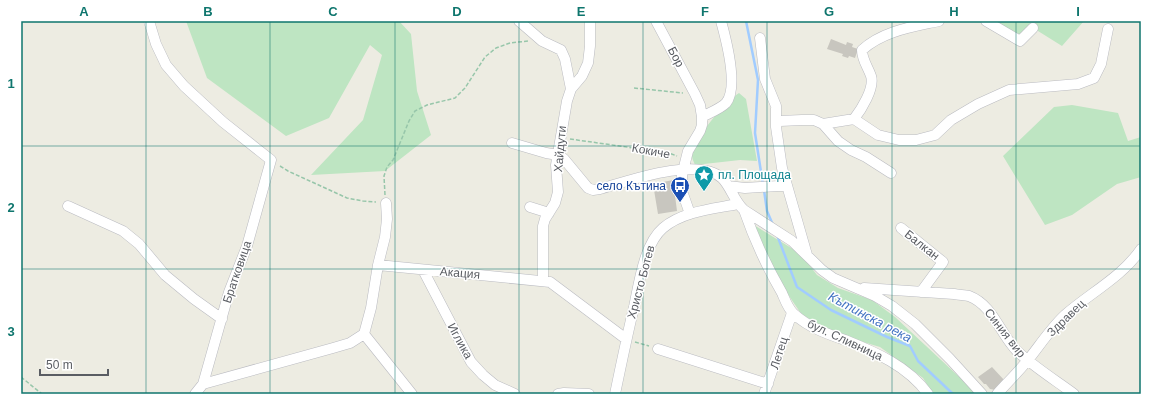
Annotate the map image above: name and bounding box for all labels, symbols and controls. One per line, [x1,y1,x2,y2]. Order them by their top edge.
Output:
text: A [79,4,89,19]
text: B [203,4,213,19]
text: C [328,4,338,19]
text: D [452,4,462,19]
text: E [577,4,586,19]
text: F [701,4,709,19]
text: G [824,4,834,19]
text: H [949,4,959,19]
text: I [1076,4,1080,19]
street label: Бор [665,44,687,70]
text: 1 [7,76,15,91]
street label: Хайдути [551,125,569,173]
street label: Кокиче [631,141,672,161]
place icon: пл. Площада [693,164,715,192]
place label: пл. Площада [718,168,791,182]
bus stop icon: село Кътина [669,175,691,203]
place label: село Кътина [597,179,666,193]
text: 2 [7,200,15,215]
street label: Балкан [902,227,942,263]
street label: Братковица [220,239,254,305]
street label: Христо Ботев [624,244,658,320]
street label: Акация [439,264,481,282]
water label: Кътинска река [826,289,914,345]
street label: Здравец [1044,296,1088,339]
street label: Синия вир [982,306,1029,361]
street label: бул. Сливница [805,316,885,364]
street label: Иглика [445,321,476,362]
text: 3 [7,324,15,339]
street label: Летец [767,335,791,371]
scale bar [40,351,108,377]
text: 50 m [46,358,73,372]

